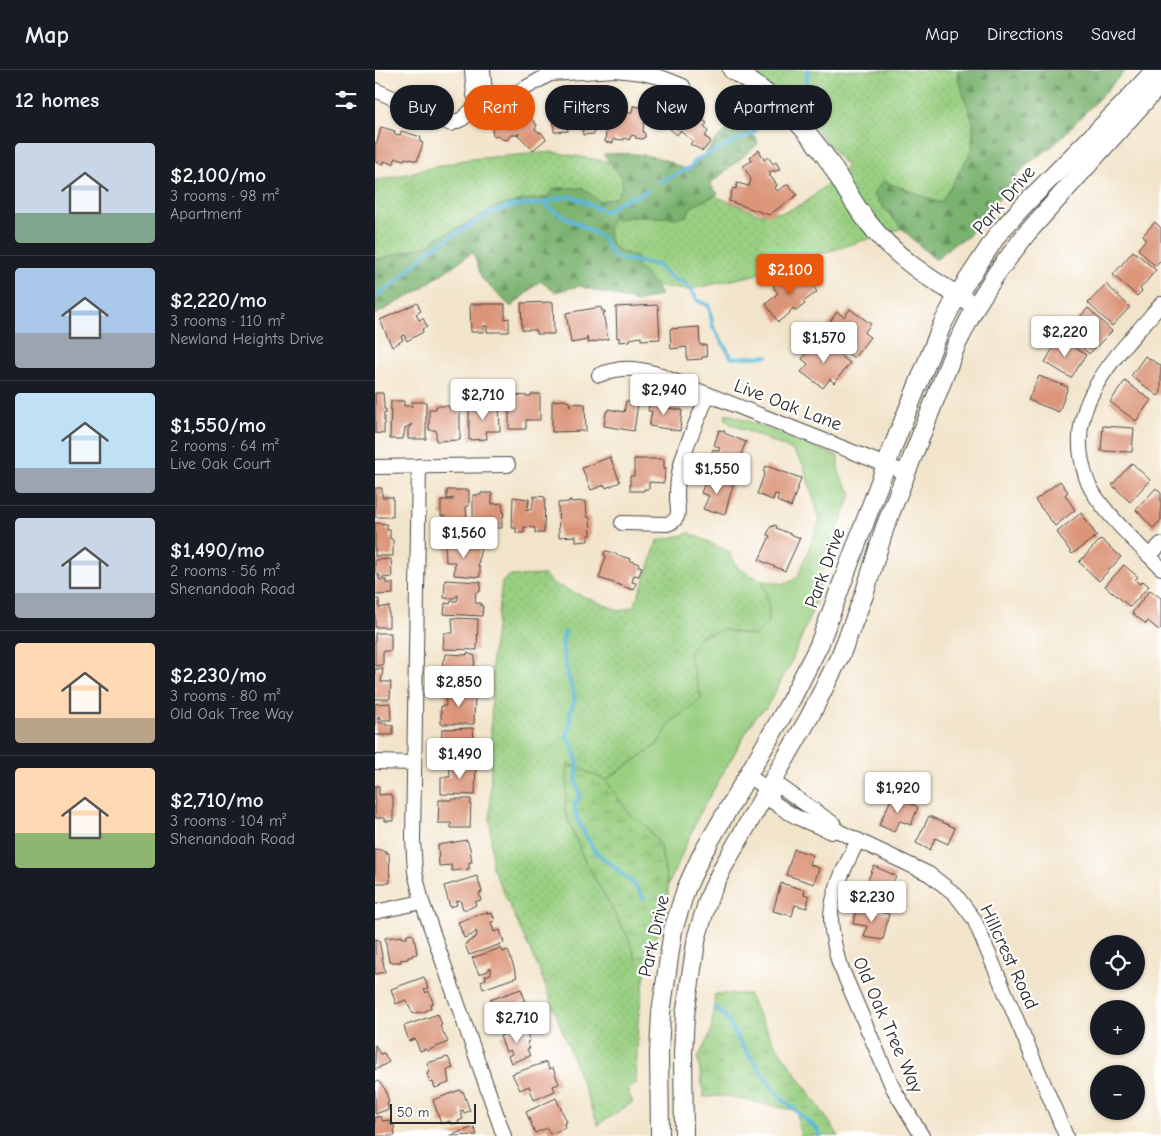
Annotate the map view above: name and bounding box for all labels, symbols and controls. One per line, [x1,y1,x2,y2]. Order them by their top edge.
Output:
text: Map [25,21,69,49]
text: Map [925,24,959,45]
text: Directions [987,24,1063,45]
text: Saved [1091,24,1136,45]
chip: Buy [390,85,454,130]
chip: Rent [464,85,535,130]
chip: Filters [545,85,628,130]
chip: New [638,85,705,130]
chip: Apartment [715,85,832,130]
icon: filters [332,86,360,114]
text: 12 homes [15,88,99,112]
street label: Park Drive [968,161,1040,239]
icon: home [55,163,115,223]
text: $2,100/mo [170,163,266,187]
text: 3 rooms · 98 m² [170,187,279,205]
text: Apartment [170,205,242,223]
pin: $2,100 [749,254,831,296]
text: $2,100 [767,261,813,279]
icon: home [55,288,115,348]
text: $2,220/mo [170,288,267,312]
text: 3 rooms · 110 m² [170,312,285,330]
pin: $2,220 [1024,316,1106,358]
pin: $1,570 [783,322,865,364]
text: $2,220 [1042,323,1088,341]
text: $1,570 [802,329,846,347]
text: Newland Heights Drive [170,330,324,348]
pin: $2,940 [623,374,705,416]
street label: Live Oak Lane [731,374,845,436]
pin: $2,710 [442,378,524,421]
text: $2,940 [641,381,687,399]
text: $2,710 [461,386,505,404]
icon: home [55,413,115,473]
text: $1,550/mo [170,413,266,437]
text: 2 rooms · 64 m² [170,437,279,455]
pin: $1,550 [676,452,758,495]
text: Live Oak Court [170,455,270,473]
text: $1,550 [694,460,740,478]
pin: $1,560 [423,516,505,559]
text: $1,560 [442,524,487,542]
street label: Park Drive [800,525,850,611]
icon: home [55,538,115,598]
text: $1,490/mo [170,538,265,562]
text: 2 rooms · 56 m² [170,562,280,580]
text: Shenandoah Road [170,580,295,598]
icon: home [55,663,115,723]
text: $2,230/mo [170,663,267,687]
pin: $2,850 [418,666,500,708]
text: $2,850 [436,673,482,691]
text: 3 rooms · 80 m² [170,687,280,705]
text: Old Oak Tree Way [170,705,293,723]
pin: $1,490 [419,738,501,780]
text: $1,490 [438,745,482,763]
pin: $1,920 [857,772,939,814]
text: $1,920 [876,779,920,797]
icon: home [55,788,115,848]
text: $2,710/mo [170,788,264,812]
text: 3 rooms · 104 m² [170,812,286,830]
text: Shenandoah Road [170,830,295,848]
pin: $2,230 [831,880,913,923]
text: $2,230 [849,888,895,906]
street label: Park Drive [634,893,674,979]
street label: Hillcrest Road [975,901,1043,1013]
map controls [1090,935,1145,1120]
button: locate [1090,935,1145,990]
street label: Old Oak Tree Way [848,954,928,1097]
button: + [1090,1000,1145,1055]
pin: $2,710 [476,1002,558,1044]
text: $2,710 [495,1009,539,1027]
button: − [1090,1065,1145,1120]
scale bar [390,1101,476,1124]
text: 50 m [397,1104,429,1121]

